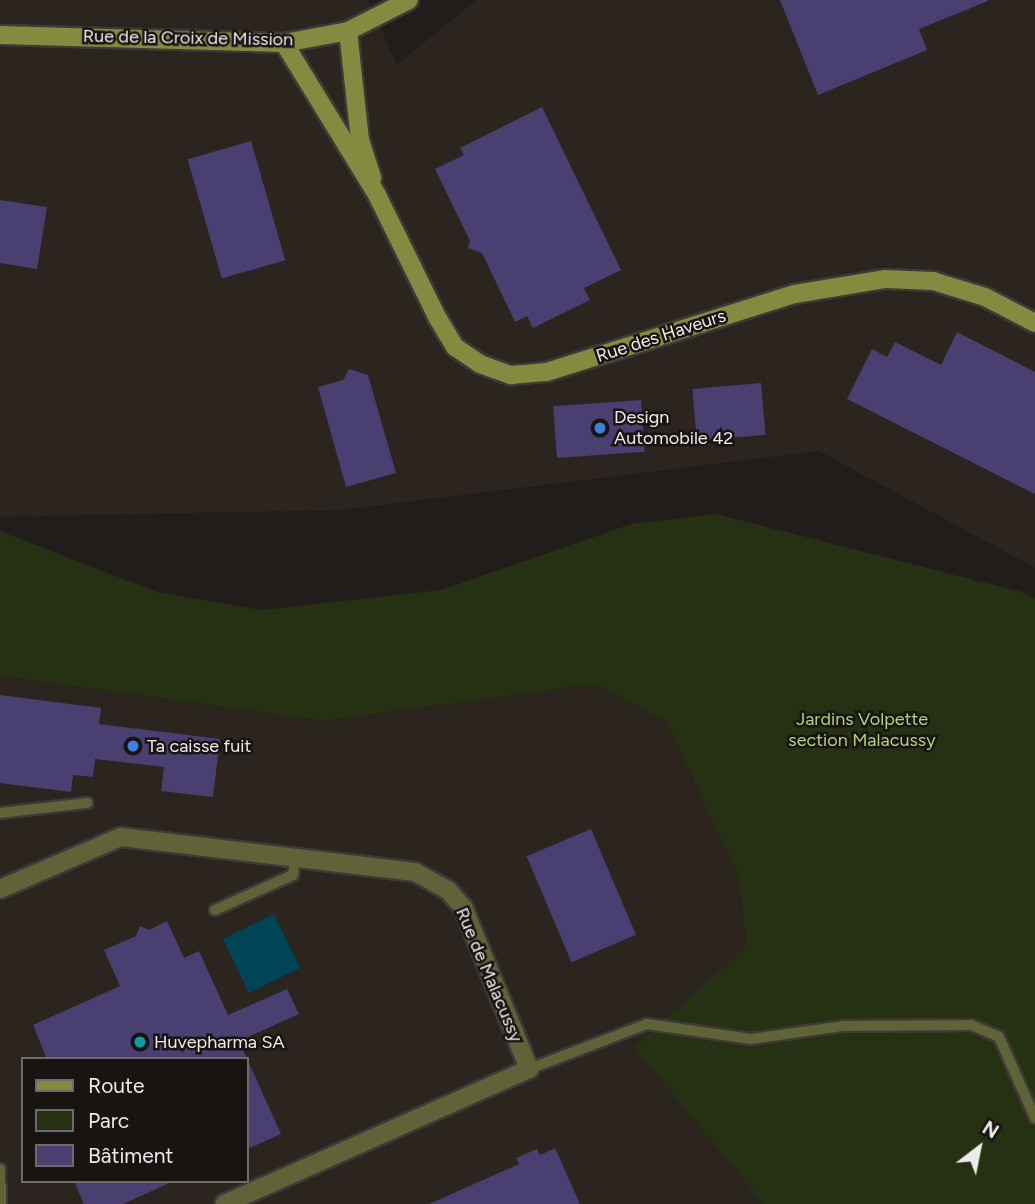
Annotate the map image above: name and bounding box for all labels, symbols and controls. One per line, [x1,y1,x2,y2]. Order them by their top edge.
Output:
street label: Rue de la Croix de Mission [83,25,293,51]
street label: Rue des Haveurs [594,305,728,367]
place label: Design Automobile 42 [614,407,733,450]
marker: Design Automobile 42 [592,420,608,436]
park label: Jardins Volpette section Malacussy [788,709,936,752]
place label: Ta caisse fuit [147,735,251,757]
marker: Ta caisse fuit [125,738,141,754]
street label: Rue de Malacussy [451,905,527,1045]
place label: Huvepharma SA [154,1031,285,1053]
marker: Huvepharma SA [132,1034,148,1050]
legend [21,1057,248,1183]
text: Route [88,1073,144,1098]
text: Parc [88,1108,129,1133]
north arrow [944,1113,1014,1183]
text: N [978,1116,1003,1143]
text: Bâtiment [88,1143,173,1168]

